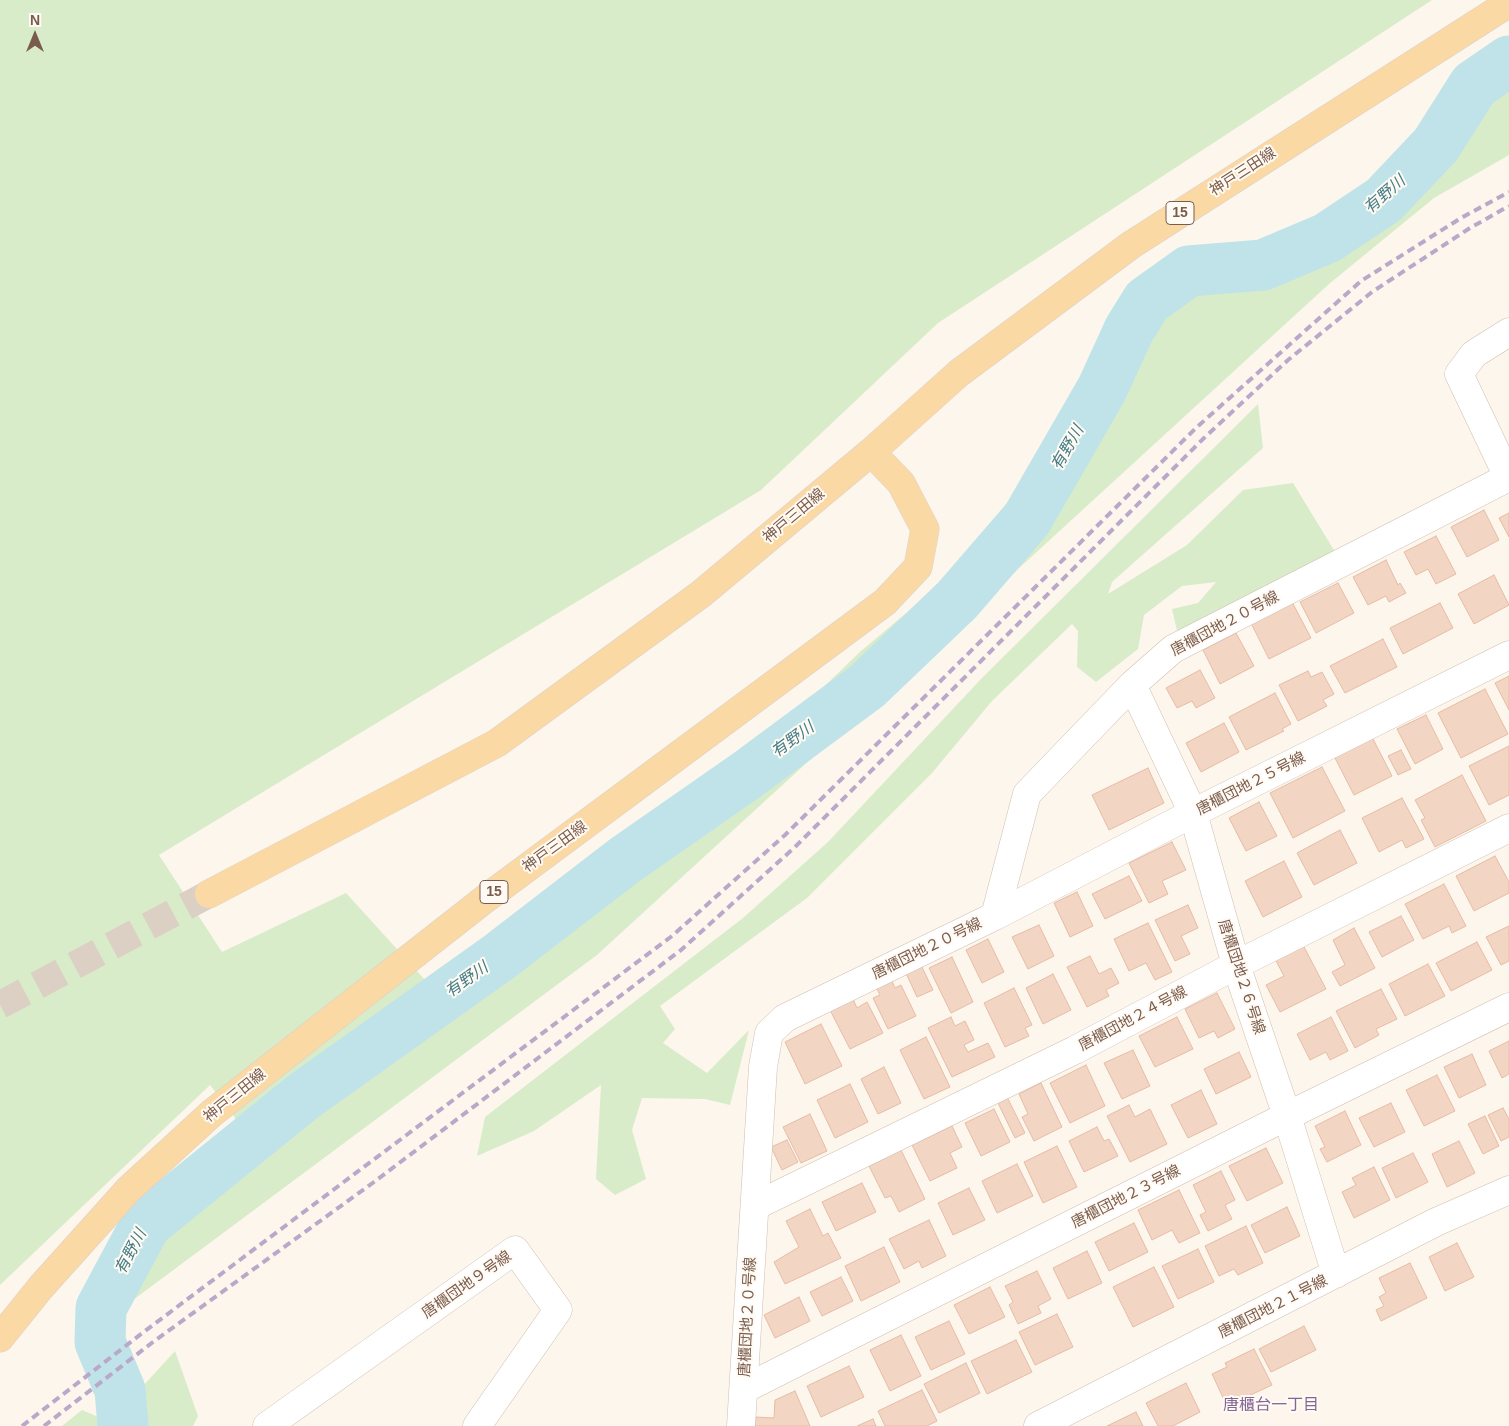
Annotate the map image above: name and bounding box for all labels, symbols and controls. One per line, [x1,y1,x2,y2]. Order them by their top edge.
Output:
north arrow [10,10,60,60]
text: N [30,12,40,28]
street label: 神戸三田線 [1207,144,1279,200]
water label: 有野川 [1361,172,1409,218]
road number: 15 [1166,202,1194,224]
water label: 有野川 [1048,422,1088,474]
street label: 神戸三田線 [759,485,829,547]
street label: 唐櫃団地２０号線 [1168,588,1282,660]
water label: 有野川 [768,718,818,762]
street label: 唐櫃団地２５号線 [1193,749,1309,819]
street label: 神戸三田線 [519,818,591,876]
road number: 15 [480,880,508,904]
street label: 唐櫃団地２０号線 [869,915,985,983]
street label: 唐櫃団地２６号線 [1214,917,1268,1037]
water label: 有野川 [442,958,492,1002]
street label: 唐櫃団地２４号線 [1076,983,1190,1055]
street label: 神戸三田線 [200,1065,270,1127]
street label: 唐櫃団地２３号線 [1068,1162,1184,1232]
water label: 有野川 [111,1226,151,1278]
street label: 唐櫃団地９号線 [419,1248,515,1322]
street label: 唐櫃団地２０号線 [736,1257,760,1377]
street label: 唐櫃団地２１号線 [1215,1272,1331,1342]
district label: 唐櫃台一丁目 [1223,1396,1319,1416]

